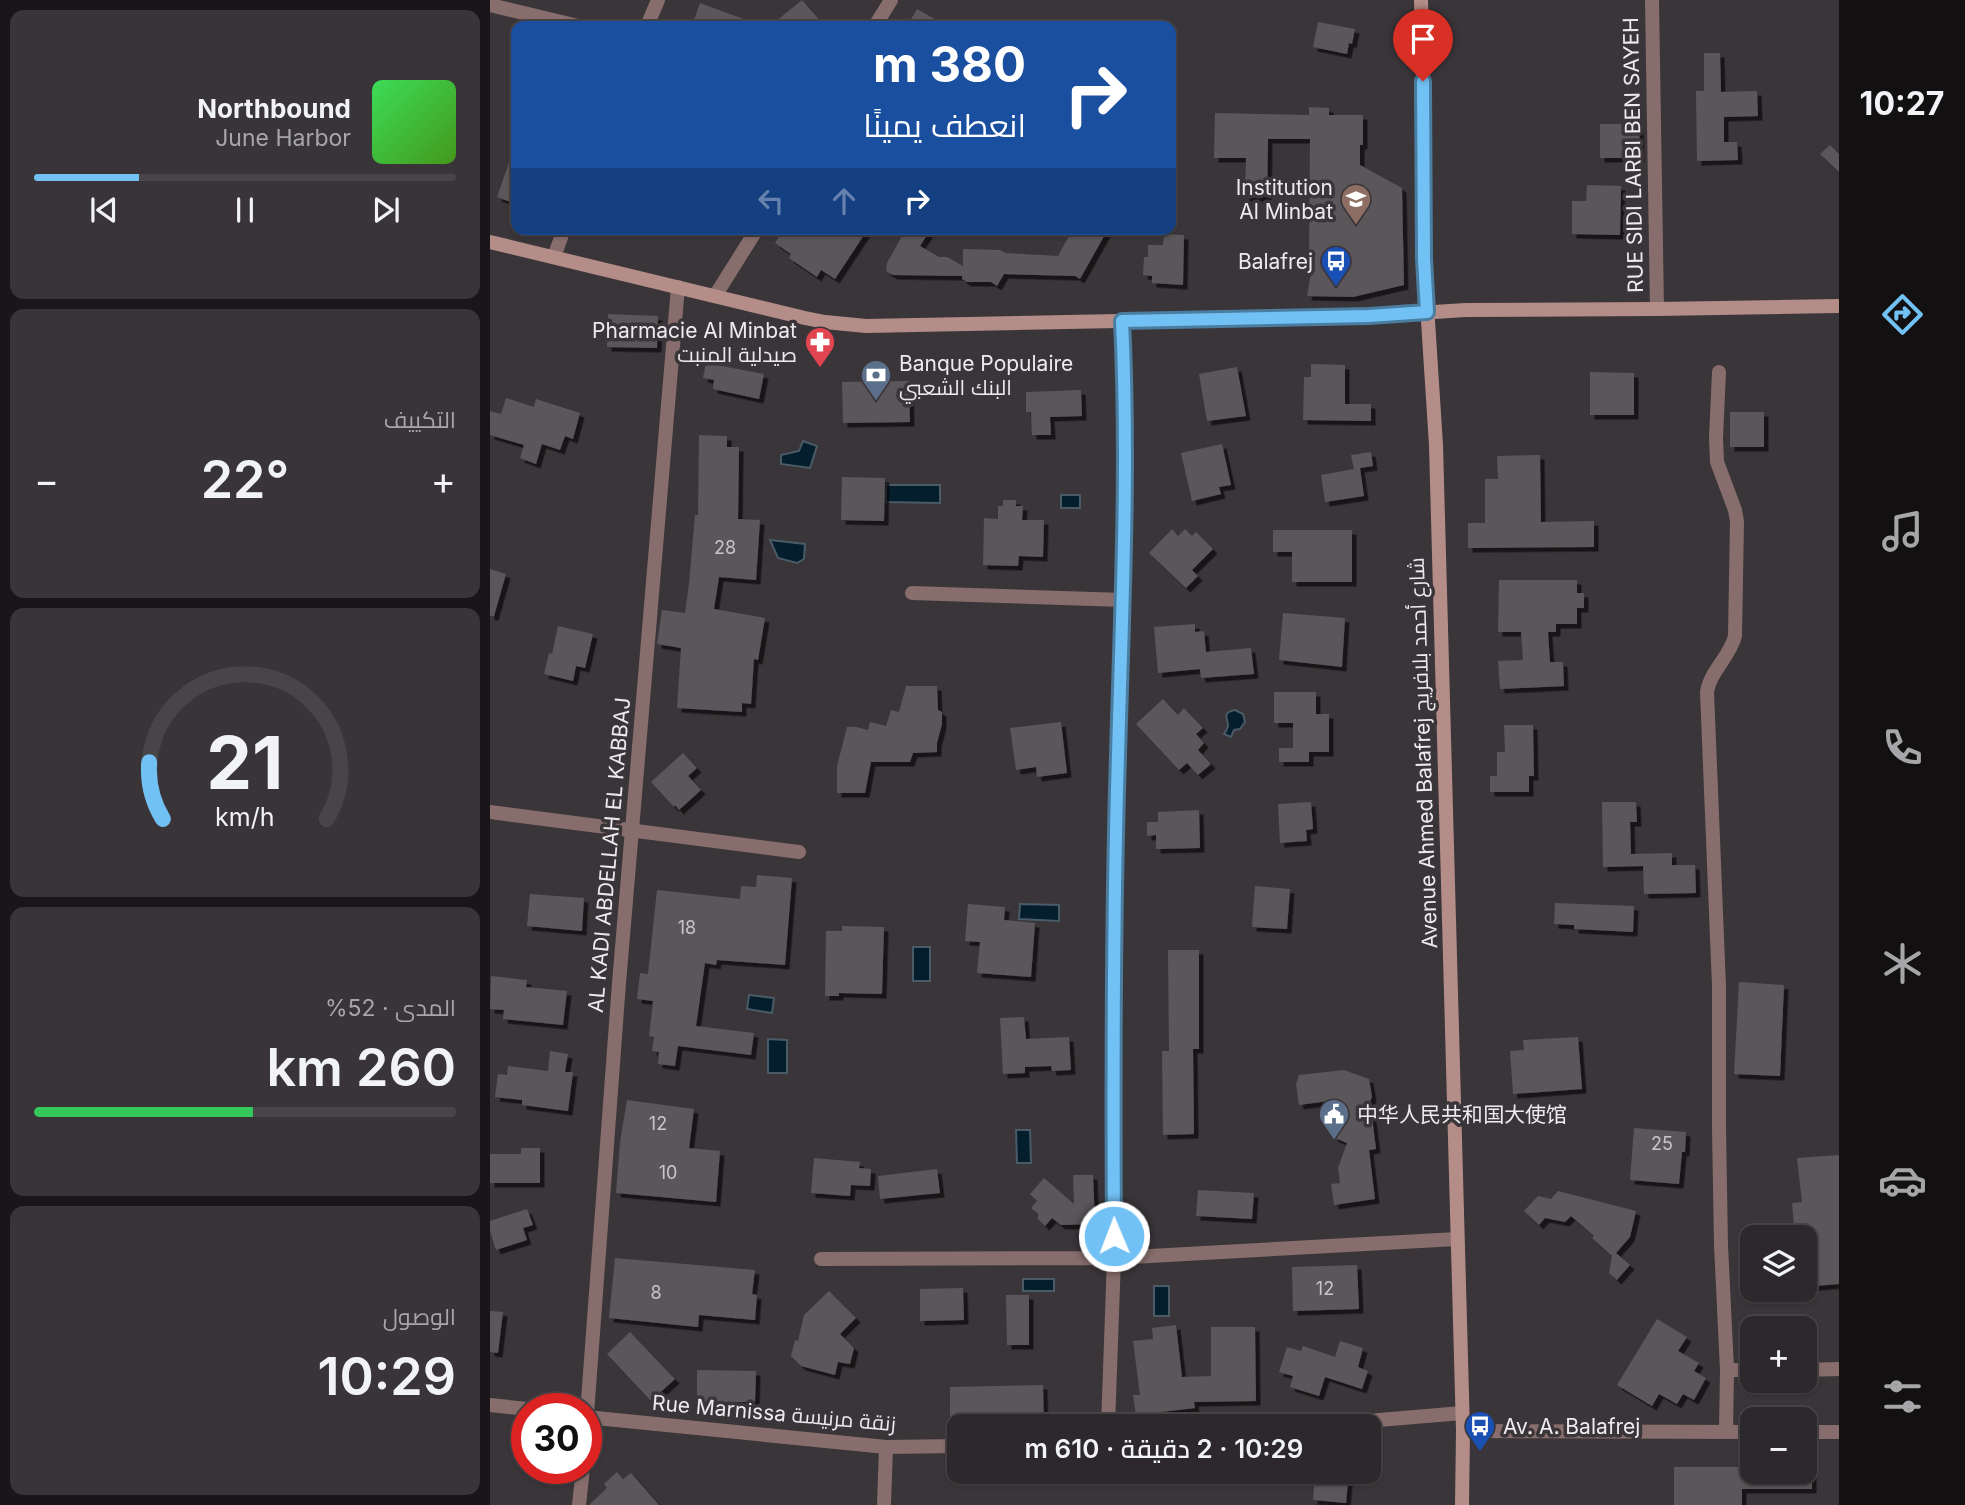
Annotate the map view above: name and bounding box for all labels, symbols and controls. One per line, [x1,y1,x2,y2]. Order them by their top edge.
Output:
pin [1393,9,1453,81]
street label: RUE SIDI LARBI BEN SAYEH [1618,17,1648,293]
icon: arrive [1404,20,1442,58]
text: 380 m [873,35,1026,94]
icon: right [1050,49,1141,140]
text: 10:27 [1860,84,1944,123]
text: Northbound [197,93,351,124]
text: انعطف يمينًا [863,106,1026,145]
text: June Harbor [215,124,351,152]
place label: Institution Al Minbat [1236,175,1333,224]
icon: left [752,182,790,220]
icon: ahead [825,182,863,220]
icon: right [898,182,936,220]
school or university icon: Institution Al Minbat [1339,182,1373,226]
icon: previous [85,191,123,229]
icon: pause [226,191,264,229]
icon: next [367,191,405,229]
bus stop icon: Balafrej [1319,244,1353,288]
place label: Balafrej [1238,249,1313,274]
icon: directions [1878,290,1927,339]
place label: Pharmacie Al Minbat صيدلية المنبت [592,318,797,367]
pharmacy icon: Pharmacie Al Minbat صيدلية المنبت [803,325,837,369]
place label: Banque Populaire البنك الشعبي [899,351,1073,404]
bank icon: Banque Populaire البنك الشعبي [859,358,893,402]
text: التكييف [384,406,456,434]
text: 22° [201,448,289,511]
text: − [34,457,59,503]
text: + [431,457,456,503]
icon: music [1878,507,1927,556]
house number: 28 [714,537,736,558]
street label: Avenue Ahmed Balafrej شارع أحمد بلافريج [1404,557,1444,949]
street label: AL KADI ABDELLAH EL KABBAJ [583,696,635,1014]
text: 21 [206,718,284,807]
icon: phone [1878,723,1927,772]
text: km/h [215,801,275,831]
house number: 18 [678,917,696,938]
icon: climate [1878,939,1927,988]
text: المدى · 52% [325,994,456,1022]
text: 260 km [266,1036,456,1099]
public building icon: 中华人民共和国大使馆 [1317,1097,1351,1141]
place label: 中华人民共和国大使馆 [1357,1102,1567,1127]
house number: 12 [649,1113,667,1134]
house number: 25 [1651,1133,1673,1154]
icon: car [1878,1156,1927,1205]
house number: 10 [659,1162,677,1183]
position arrow [1077,1199,1151,1273]
map controls [1740,1225,1817,1484]
button: layers [1740,1225,1817,1302]
house number: 12 [1316,1278,1334,1299]
house number: 8 [650,1282,662,1303]
text: الوصول [383,1303,456,1331]
button: + [1740,1316,1817,1393]
text: 10:29 [317,1345,456,1408]
icon: filters [1878,1372,1927,1421]
street label: Rue Marnissa زنقة مرنيسة [651,1390,897,1436]
speed limit sign: 30 [511,1393,602,1484]
button: − [1740,1407,1817,1484]
bus stop icon: Av. A. Balafrej [1463,1409,1497,1453]
place label: Av. A. Balafrej [1503,1414,1640,1439]
text: 10:29 · 2 دقيقة · 610 m [1025,1433,1303,1464]

